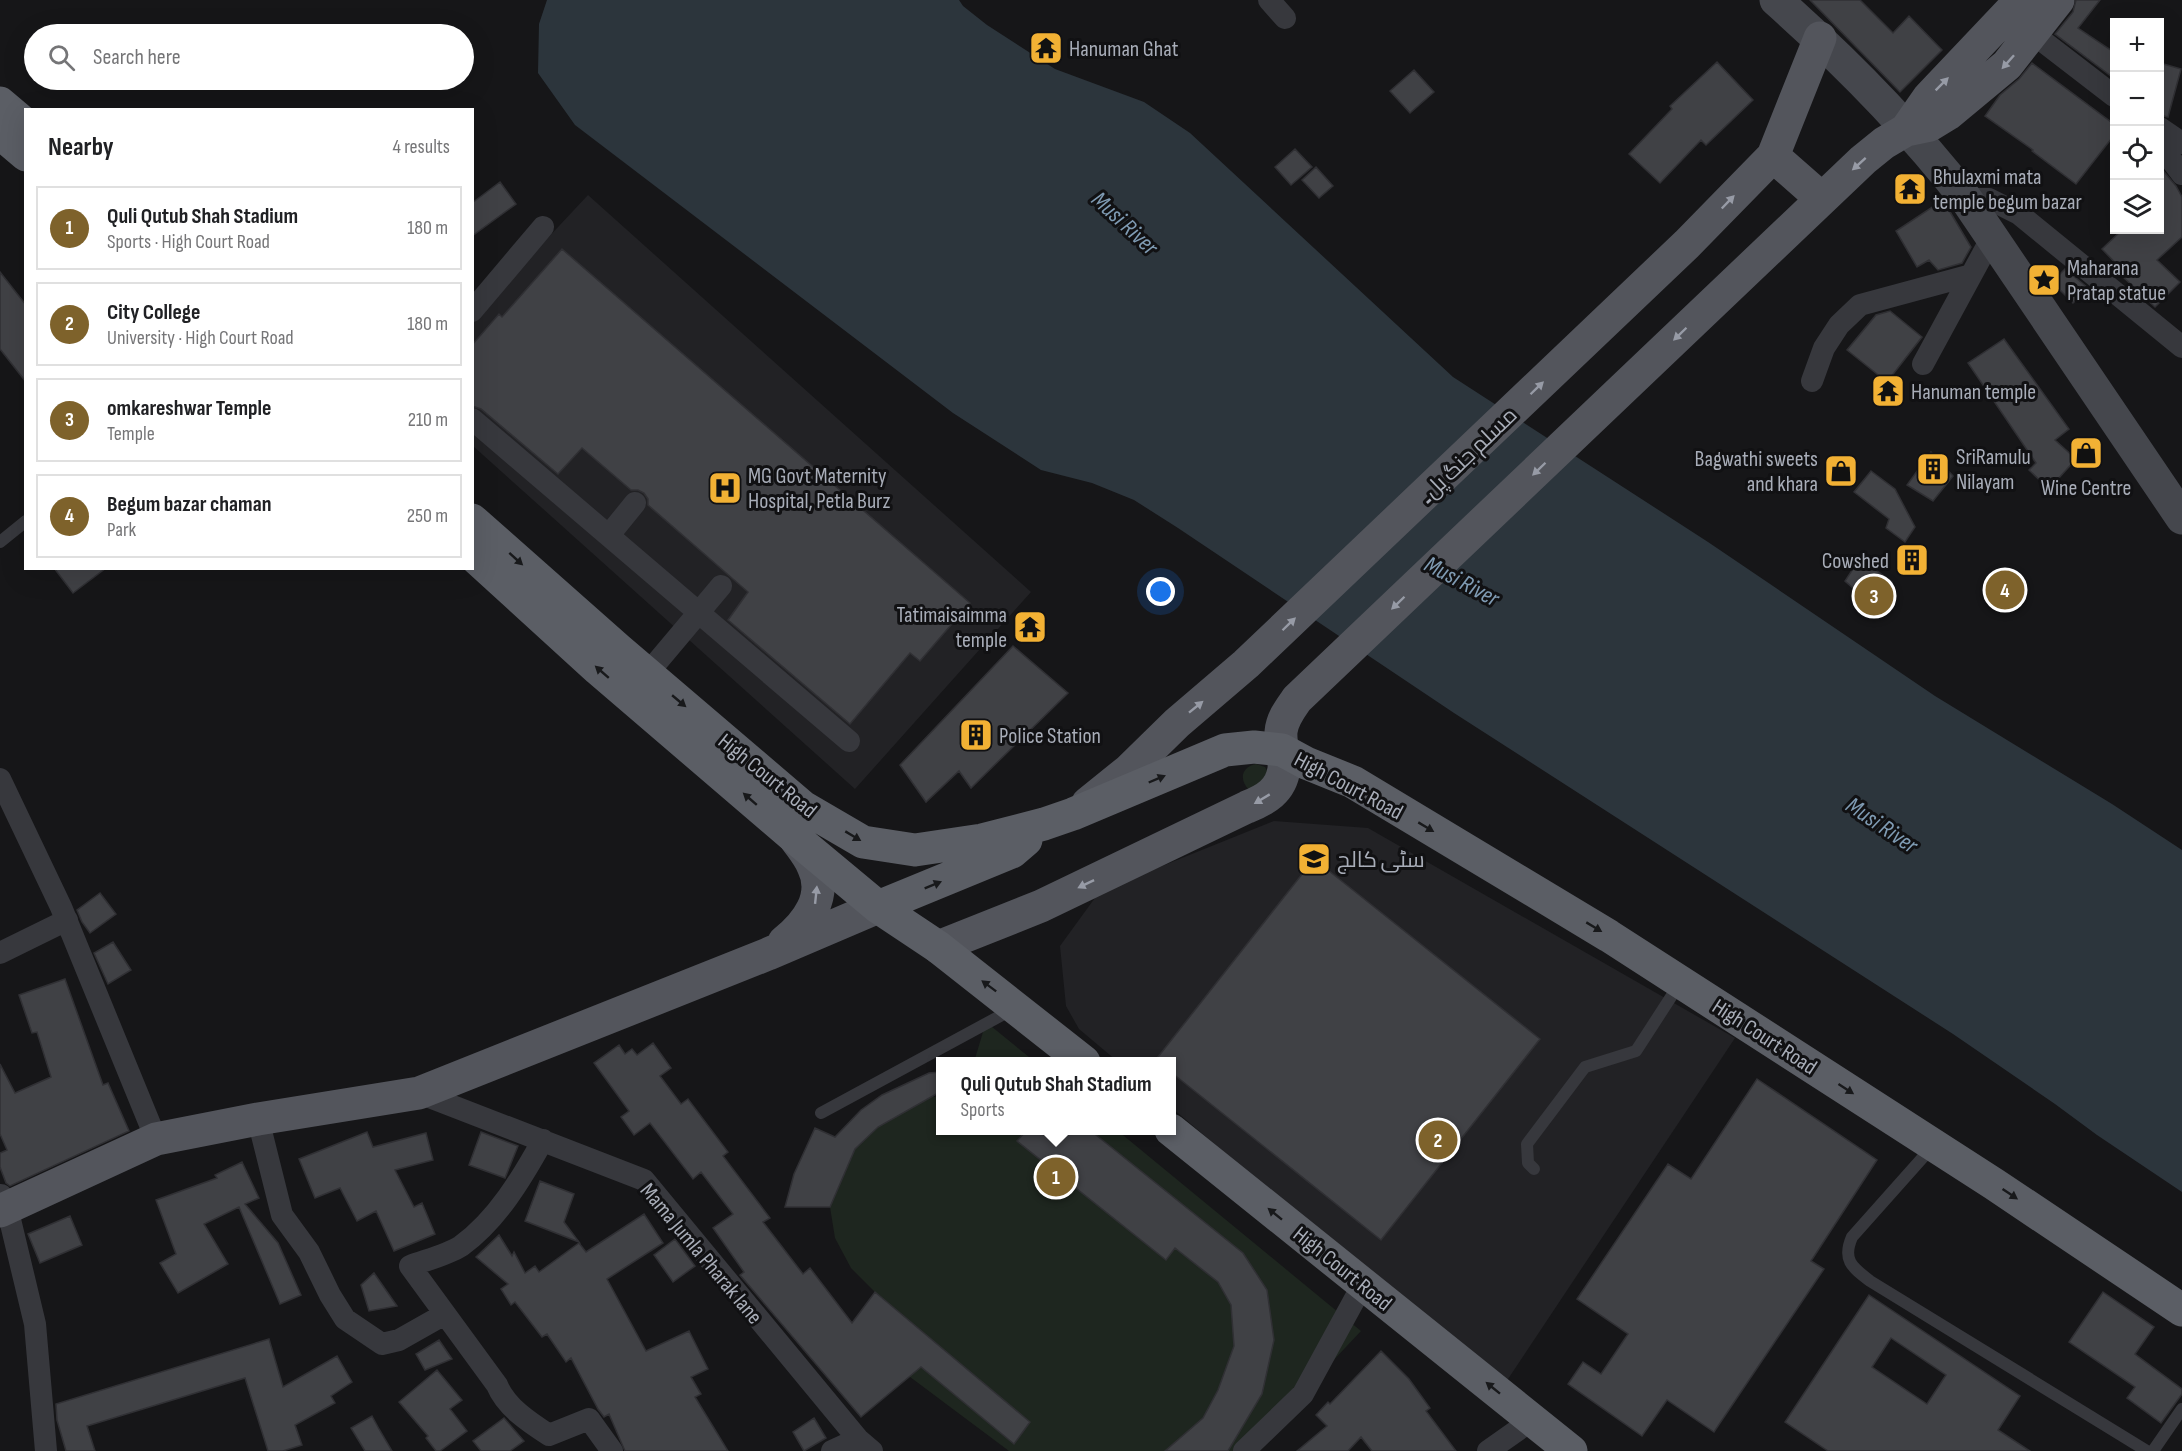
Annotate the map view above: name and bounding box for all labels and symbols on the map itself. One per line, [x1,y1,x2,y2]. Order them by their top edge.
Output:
temple icon: Hanuman Ghat [1028,30,1064,66]
place label: Hanuman Ghat [1069,36,1179,63]
one-way arrow [2002,54,2015,69]
one-way arrow [1935,77,1949,91]
one-way arrow [1852,157,1867,171]
place label: Bhulaxmi mata temple begum bazar [1933,164,2082,216]
temple icon: Bhulaxmi mata temple begum bazar [1892,171,1928,207]
water label: Musi River [1085,185,1165,262]
one-way arrow [1721,195,1734,210]
place label: Maharana Pratap statue [2067,255,2166,307]
place icon: Maharana Pratap statue [2026,262,2062,298]
one-way arrow [1673,327,1688,341]
temple icon: Hanuman temple [1870,373,1906,409]
place label: Hanuman temple [1911,379,2036,406]
one-way arrow [1529,382,1543,396]
street label: مسلم جنگ پل۔ [1413,402,1524,511]
shop icon: Wine Centre [2068,435,2104,471]
place label: SriRamulu Nilayam [1956,444,2031,496]
place label: Bagwathi sweets and khara [1695,446,1818,498]
building icon: SriRamulu Nilayam [1915,451,1951,487]
shop icon: Bagwathi sweets and khara [1823,453,1859,489]
one-way arrow [1532,461,1546,475]
place label: MG Govt Maternity Hospital, Petla Burz [748,463,890,515]
hospital icon: MG Govt Maternity Hospital, Petla Burz [707,470,743,506]
place label: Wine Centre [2041,475,2131,502]
building icon: Cowshed [1894,542,1930,578]
place label: Cowshed [1822,548,1889,575]
water label: Musi River [1419,550,1505,614]
one-way arrow [508,552,523,565]
pin: 4 [1986,568,2024,612]
pin: 3 [1854,574,1894,618]
your location [1146,577,1175,606]
one-way arrow [1390,596,1405,610]
place label: Tatimaisaimma temple [896,602,1007,654]
temple icon: Tatimaisaimma temple [1012,609,1048,645]
one-way arrow [1281,617,1296,631]
one-way arrow [595,666,610,679]
one-way arrow [671,694,686,707]
one-way arrow [1188,701,1203,714]
building icon: Police Station [958,717,994,753]
place label: Police Station [999,723,1101,750]
street label: High Court Road [712,728,822,824]
street label: High Court Road [1289,746,1407,826]
one-way arrow [1148,774,1166,784]
water label: Musi River [1840,791,1924,861]
one-way arrow [743,793,758,806]
one-way arrow [1253,794,1270,805]
one-way arrow [1418,821,1434,832]
one-way arrow [845,831,861,842]
school or university icon: سٹی کالج [1296,841,1332,877]
place label: سٹی کالج [1337,847,1425,874]
one-way arrow [1078,879,1095,888]
one-way arrow [924,880,942,890]
one-way arrow [812,885,821,904]
one-way arrow [1586,921,1602,932]
one-way arrow [981,980,997,993]
street label: High Court Road [1707,993,1822,1081]
one-way arrow [1838,1083,1854,1094]
pin: 2 [1418,1118,1458,1162]
pin: 1 [1036,1154,1076,1200]
street label: Mama Jumla Pharak lane [634,1178,768,1330]
one-way arrow [2002,1189,2018,1200]
one-way arrow [1267,1207,1283,1220]
street label: High Court Road [1287,1221,1397,1317]
one-way arrow [1485,1382,1501,1395]

